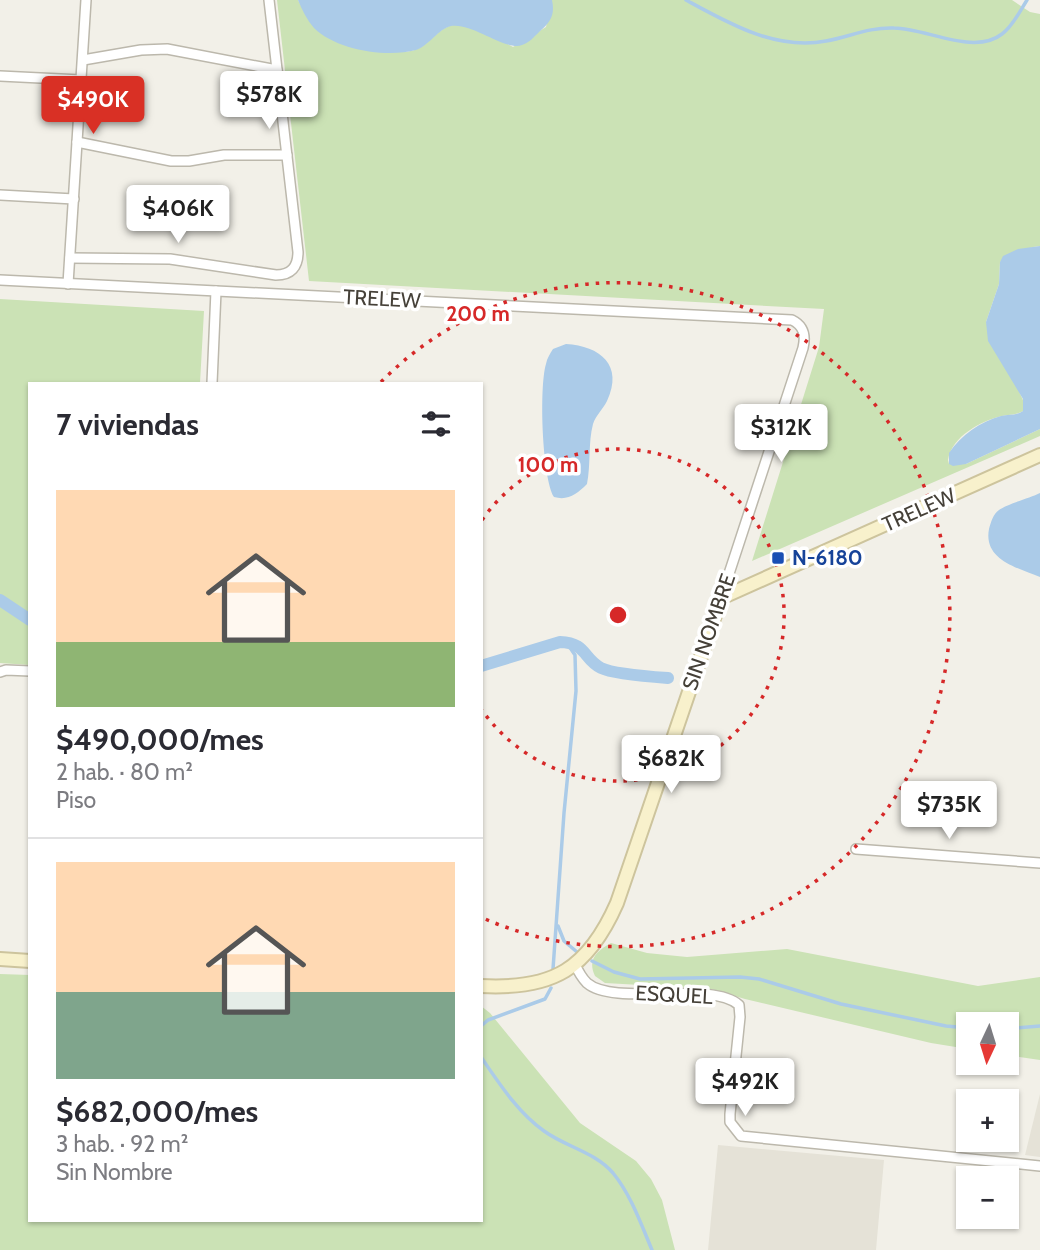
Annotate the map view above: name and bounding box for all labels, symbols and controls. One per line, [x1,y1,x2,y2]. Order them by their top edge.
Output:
pin: $578K [220,72,318,131]
pin: $490K [44,76,142,136]
text: $578K [236,80,302,108]
text: $490K [57,85,129,113]
pin: $406K [129,186,227,245]
text: $406K [142,194,214,222]
street label: TRELEW [343,284,422,313]
text: 200 m [446,301,510,326]
icon: filters [417,405,455,443]
pin: $312K [732,405,830,464]
text: 7 viviendas [56,406,199,443]
text: $312K [751,413,811,441]
text: 100 m [518,452,578,477]
street label: TRELEW [878,482,959,537]
icon: home [193,535,319,661]
place label: N-6180 [792,545,863,570]
marker: N-6180 [770,550,786,566]
street label: SIN NOMBRE [677,570,740,693]
centre of rings [606,603,630,627]
text: $490,000/mes [56,721,264,758]
pin: $682K [622,736,720,795]
text: $682K [638,744,704,772]
text: 2 hab. · 80 m² [56,758,193,786]
pin: $735K [900,782,998,841]
text: Piso [56,786,96,814]
text: $735K [917,790,981,818]
icon: home [193,907,319,1033]
street label: ESQUEL [635,980,714,1009]
north arrow [956,1012,1018,1074]
map controls [956,1012,1019,1229]
pin: $492K [696,1058,794,1118]
text: $492K [711,1067,779,1095]
button: + [956,1089,1019,1152]
text: $682,000/mes [56,1093,258,1130]
text: 3 hab. · 92 m² [56,1130,188,1158]
text: Sin Nombre [56,1158,172,1186]
button: − [956,1166,1019,1229]

